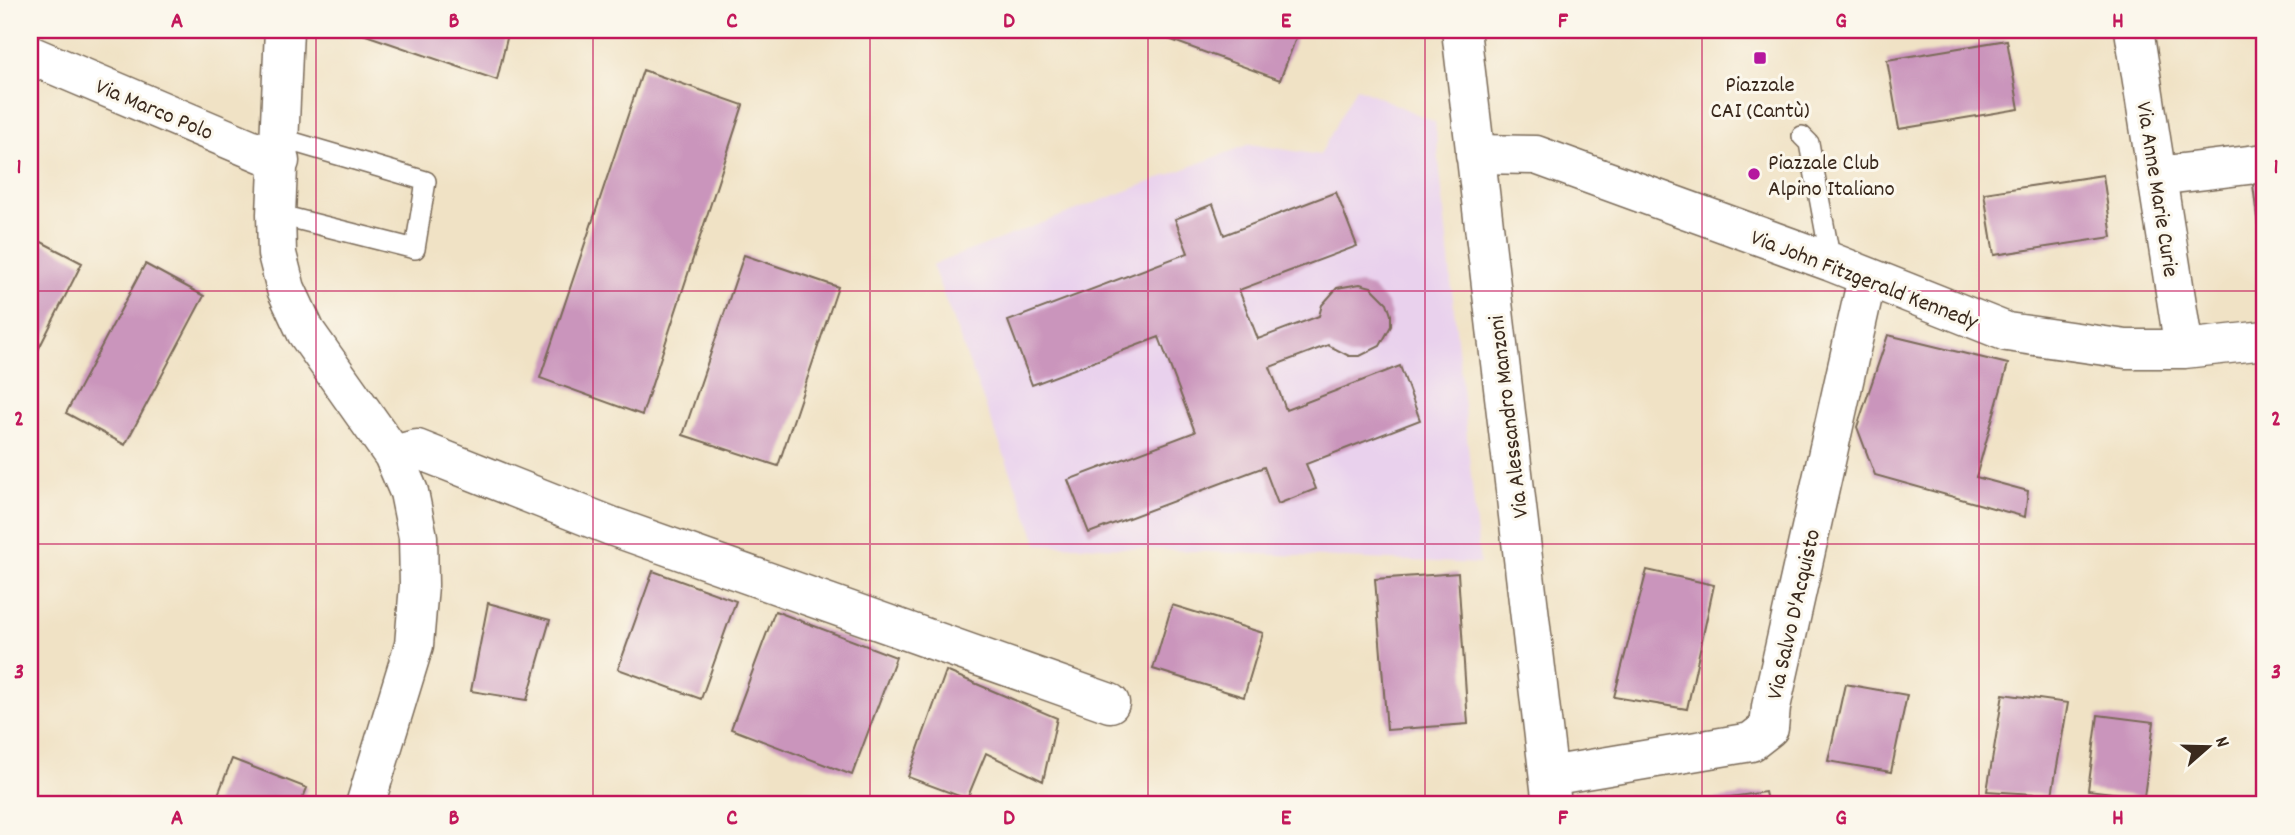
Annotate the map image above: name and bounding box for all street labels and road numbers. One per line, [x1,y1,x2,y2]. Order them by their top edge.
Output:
street label: Via Marco Polo [90,72,218,151]
street label: Via Anne Marie Curie [2125,100,2186,280]
street label: Via John Fitzgerald Kennedy [1745,223,1983,340]
street label: Via Alessandro Manzoni [1482,313,1539,520]
street label: Via Salvo D'Acquisto [1760,526,1831,703]

